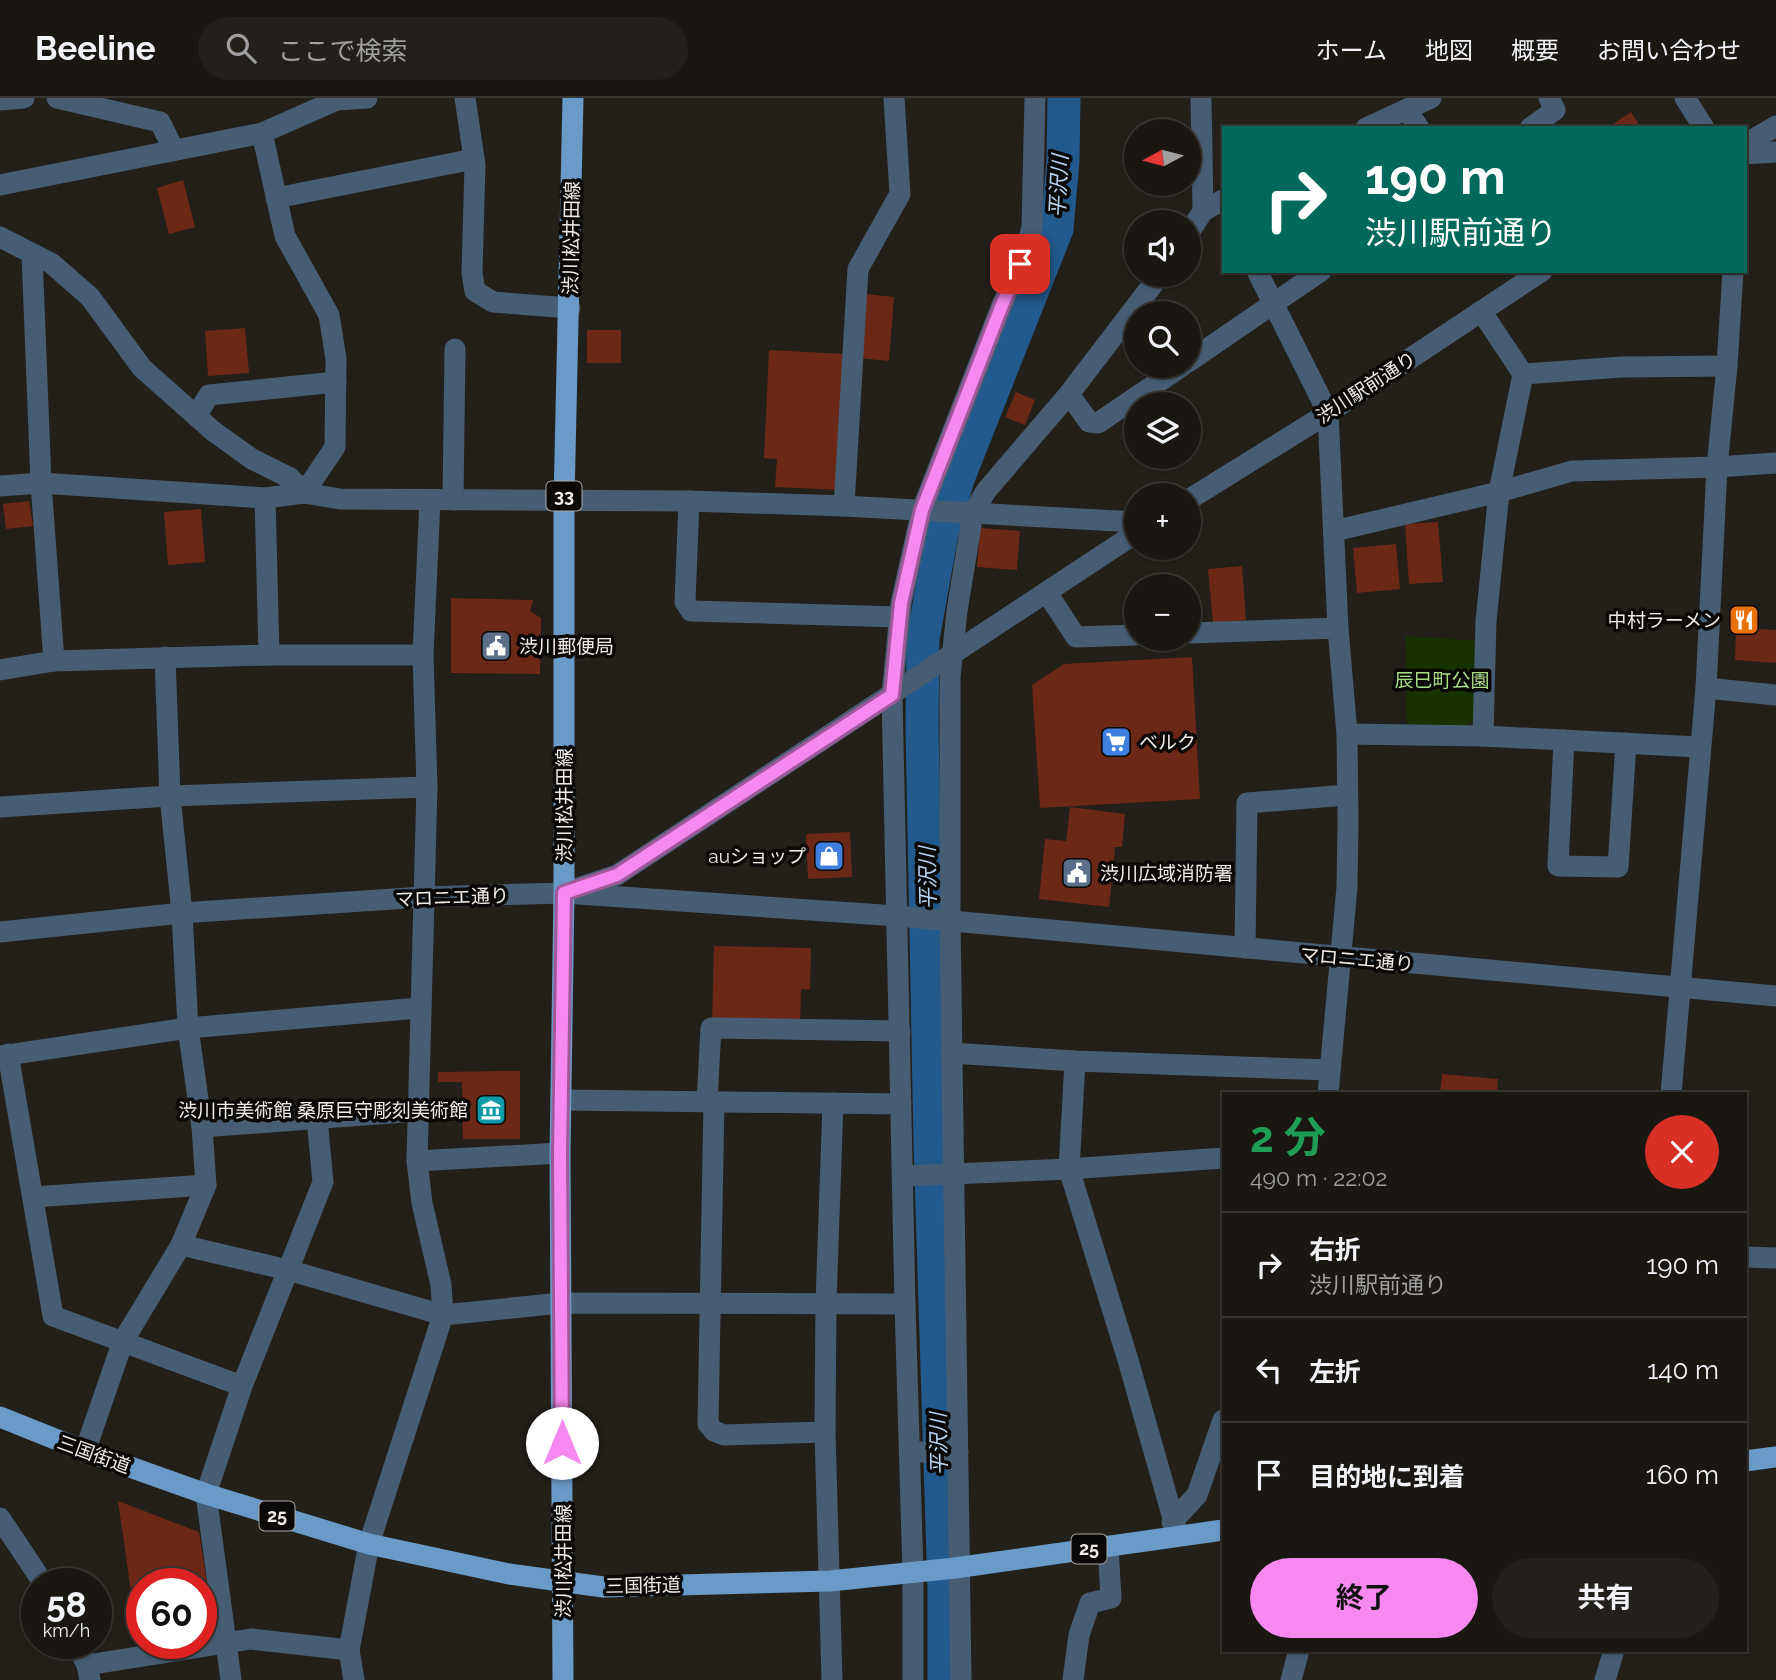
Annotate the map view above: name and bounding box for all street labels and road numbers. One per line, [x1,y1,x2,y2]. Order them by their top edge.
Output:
street label: 渋川松井田線 [559,181,583,295]
street label: 渋川駅前通り [1312,347,1420,427]
road number: 33 [546,482,582,510]
street label: 渋川松井田線 [553,748,575,862]
street label: マロニエ通り [395,884,509,910]
street label: マロニエ通り [1299,943,1415,975]
street label: 三国街道 [55,1431,133,1477]
road number: 25 [260,1502,294,1531]
street label: 渋川松井田線 [552,1504,574,1618]
road number: 25 [1072,1534,1106,1564]
street label: 三国街道 [605,1573,681,1597]

